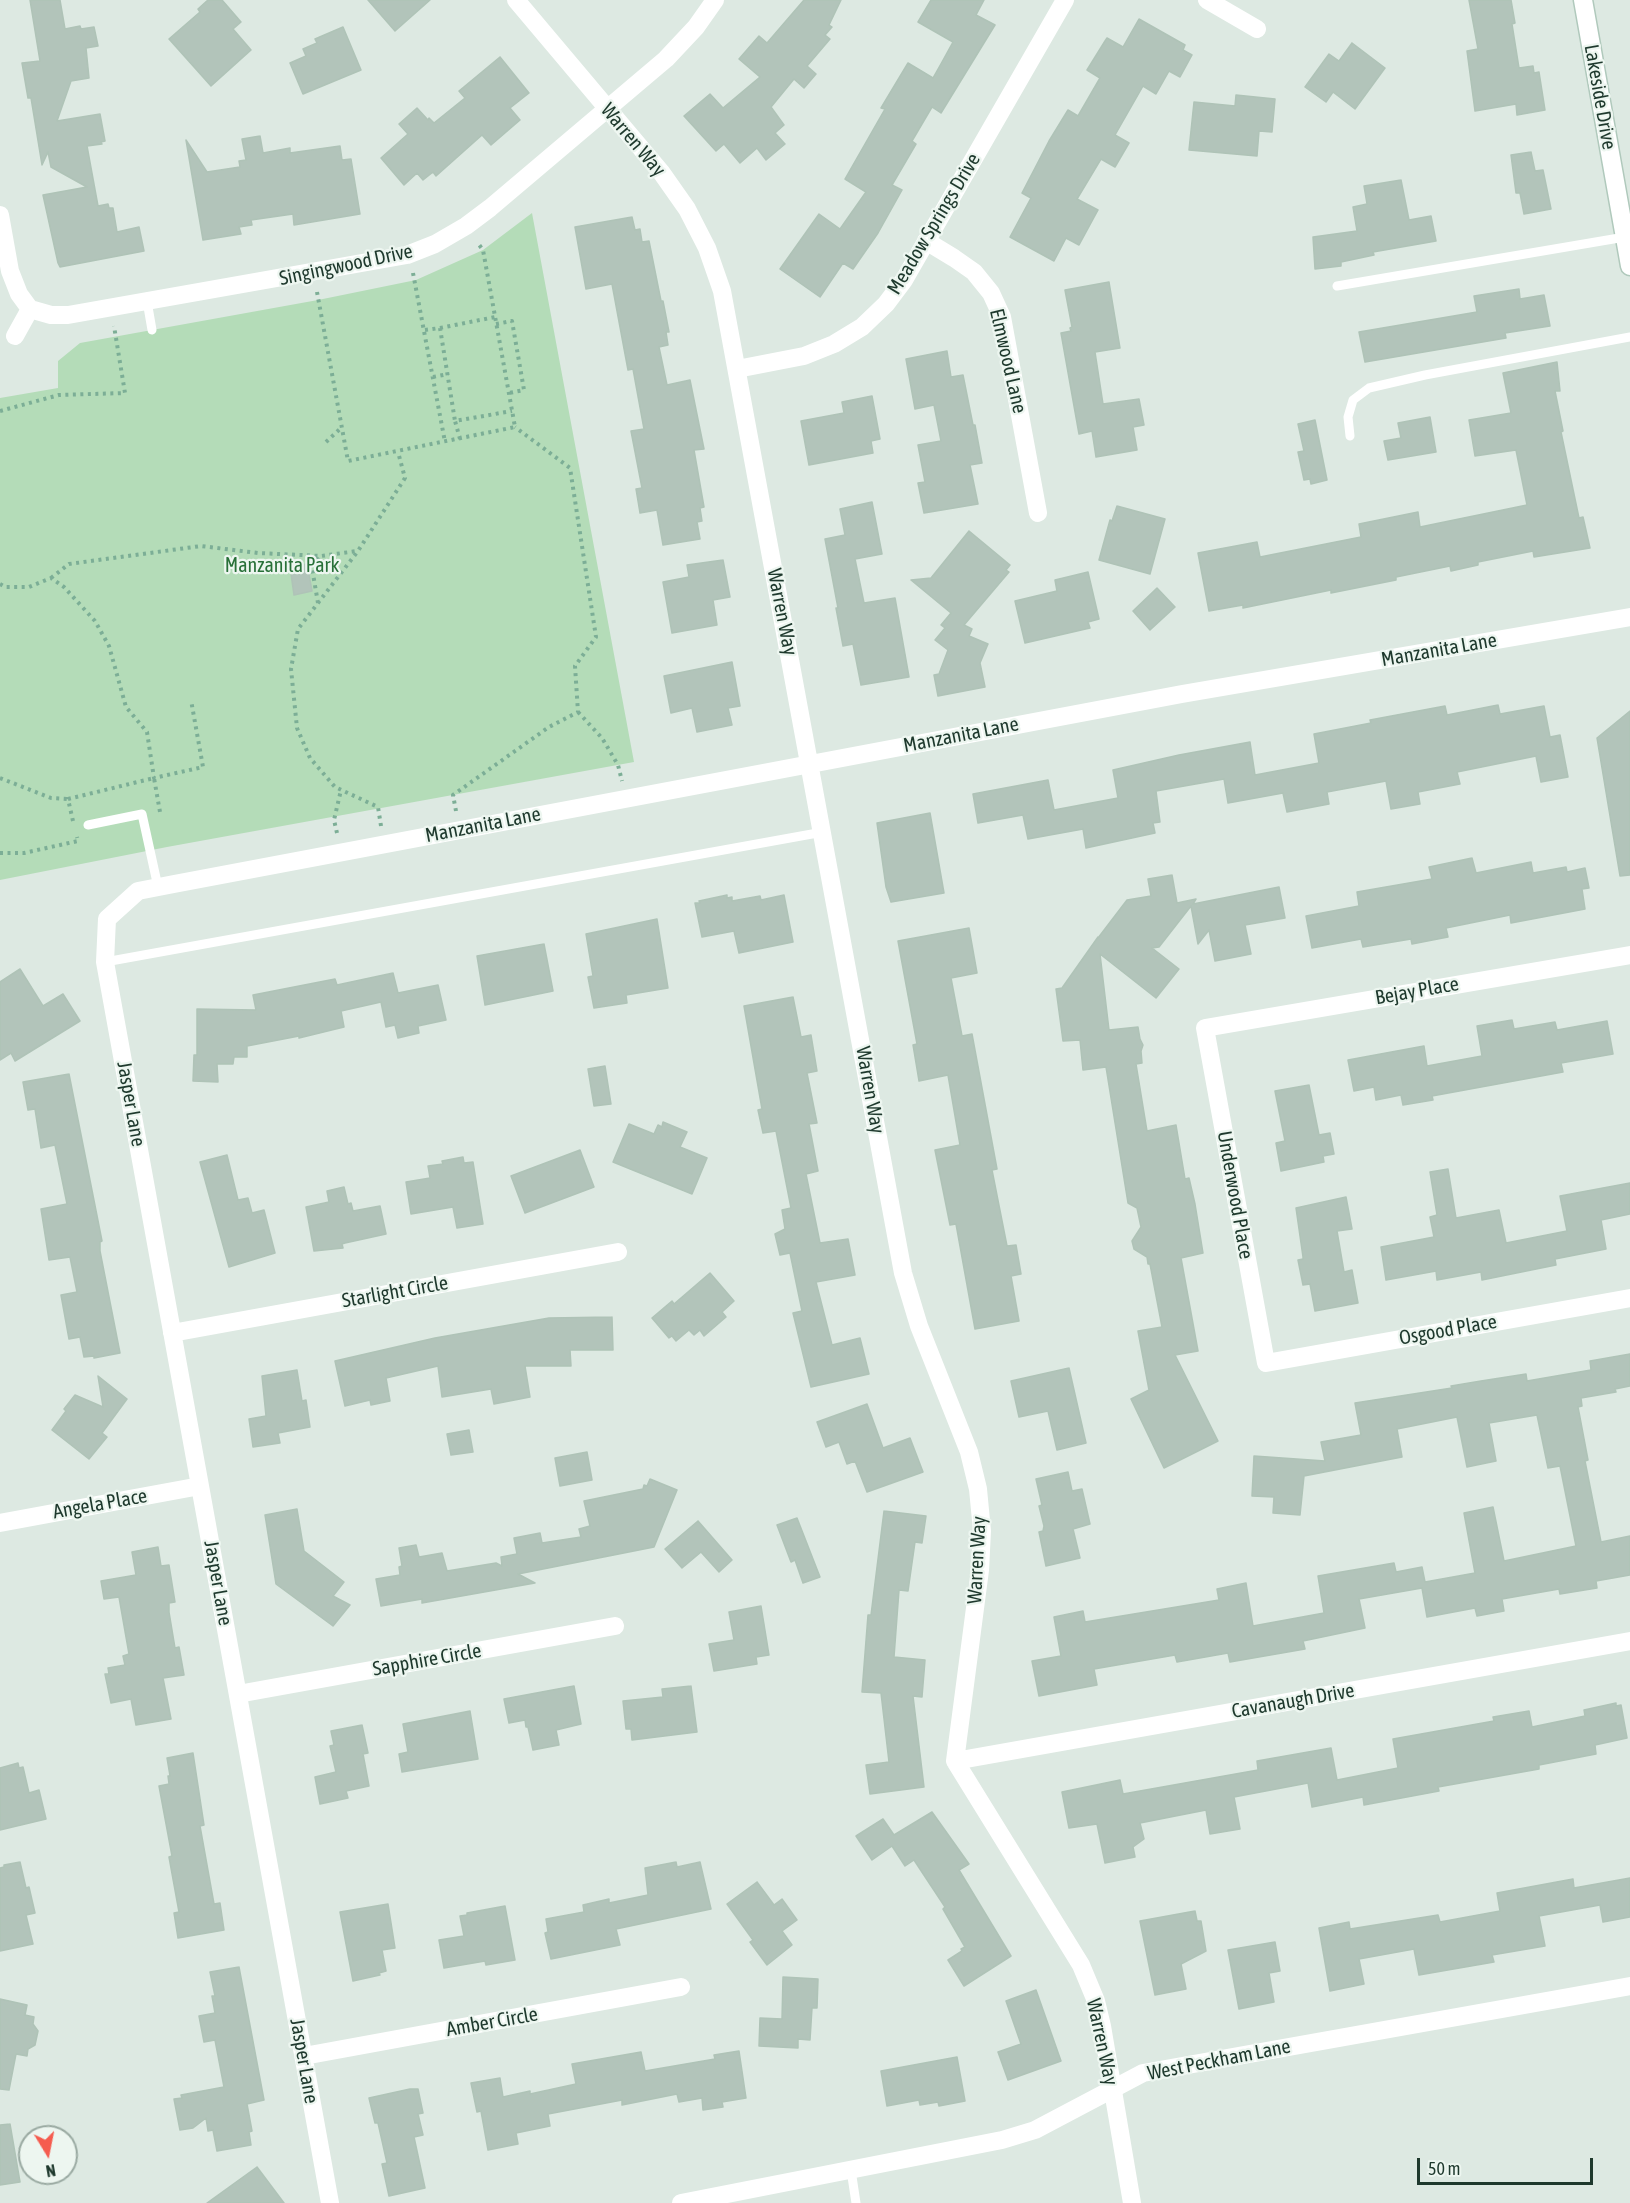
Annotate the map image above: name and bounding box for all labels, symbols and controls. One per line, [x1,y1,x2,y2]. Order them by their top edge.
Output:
street label: Lakeside Drive [1579,43,1621,151]
street label: Warren Way [596,99,670,181]
street label: Meadow Springs Drive [882,149,986,299]
street label: Singingwood Drive [277,239,415,291]
street label: Elmwood Lane [984,306,1032,416]
park label: Manzanita Park [225,554,339,578]
street label: Warren Way [762,567,802,657]
street label: Manzanita Lane [1379,628,1499,672]
street label: Manzanita Lane [901,712,1021,758]
street label: Manzanita Lane [423,802,543,848]
street label: Bejay Place [1373,972,1461,1010]
street label: Warren Way [851,1045,889,1135]
street label: Jasper Lane [112,1060,150,1148]
street label: Underwood Place [1212,1129,1258,1261]
street label: Starlight Circle [340,1271,450,1313]
street label: Osgood Place [1397,1310,1499,1350]
street label: Angela Place [51,1484,149,1524]
street label: Warren Way [963,1515,991,1605]
street label: Jasper Lane [199,1539,237,1627]
street label: Sapphire Circle [371,1639,483,1681]
street label: Cavanaugh Drive [1230,1678,1356,1724]
street label: Warren Way [1081,1996,1123,2088]
street label: Amber Circle [444,2002,540,2042]
street label: Jasper Lane [285,2017,323,2105]
street label: West Peckham Lane [1145,2034,1293,2086]
north arrow [18,2125,78,2185]
scale bar [1420,2146,1596,2184]
text: 50 m [1428,2158,1460,2179]
text: N [45,2161,57,2180]

